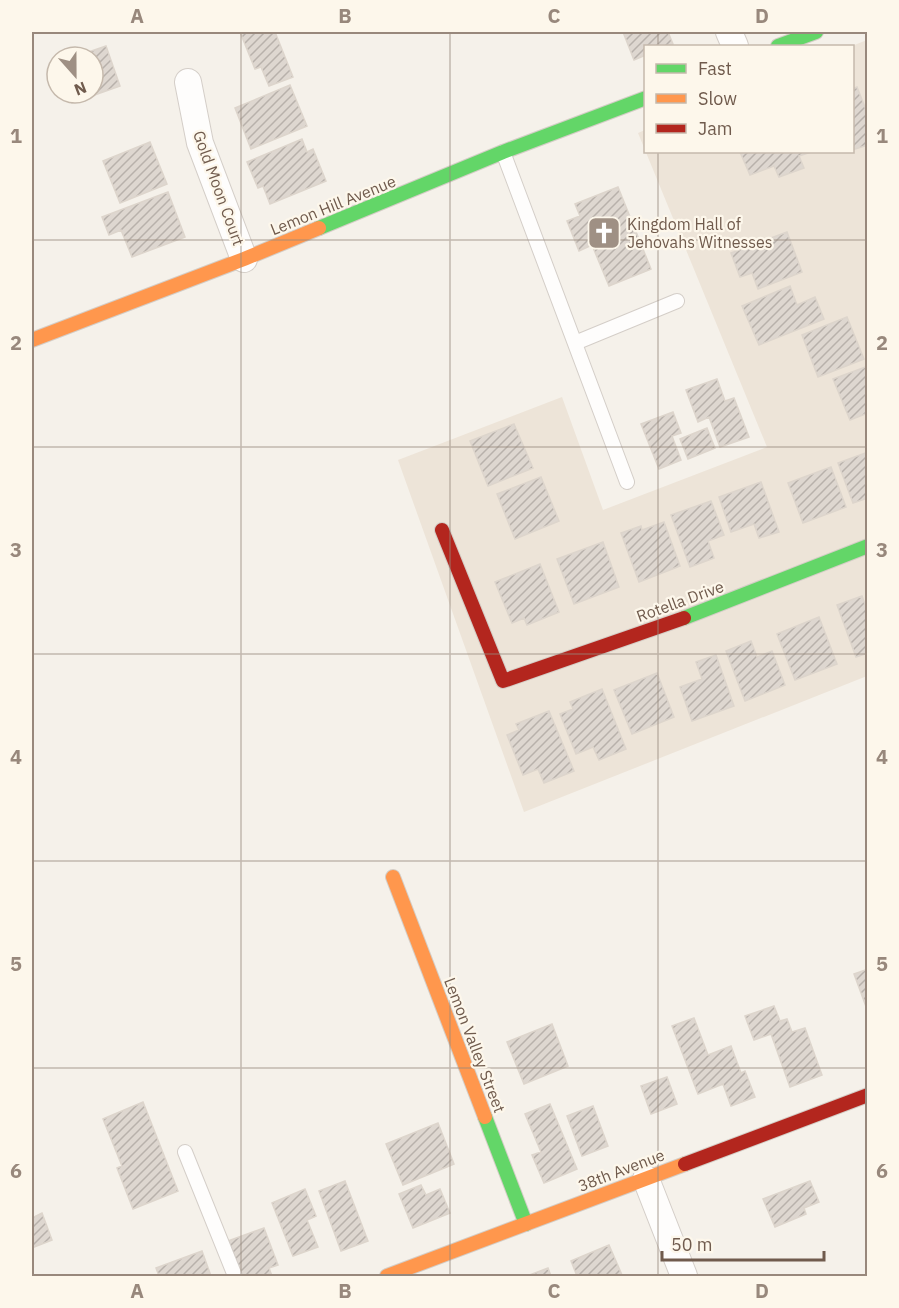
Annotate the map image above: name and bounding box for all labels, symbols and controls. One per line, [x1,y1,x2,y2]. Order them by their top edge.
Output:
text: A [130,2,144,29]
text: B [338,2,352,29]
text: C [547,2,561,29]
text: D [755,2,769,29]
north arrow [45,45,105,105]
legend [644,45,854,153]
text: Fast [698,57,732,80]
text: N [71,78,89,100]
text: Slow [698,87,737,110]
text: Jam [698,117,733,140]
text: 1 [10,122,22,149]
text: 1 [876,122,888,149]
street label: Gold Moon Court [189,128,249,248]
street label: Lemon Hill Avenue [267,171,399,239]
place label: Kingdom Hall of Jehovahs Witnesses [627,214,773,252]
church icon: Kingdom Hall of Jehovahs Witnesses [586,215,622,251]
text: 2 [10,329,22,356]
text: 2 [876,329,888,356]
text: 3 [10,536,22,563]
text: 3 [876,536,888,563]
street label: Rotella Drive [634,576,727,626]
text: 4 [10,743,22,770]
text: 4 [876,743,888,770]
text: 5 [10,950,22,977]
text: 5 [876,950,888,977]
street label: Lemon Valley Street [440,975,510,1115]
street label: 38th Avenue [575,1144,667,1196]
text: 6 [10,1157,22,1184]
text: 6 [876,1157,888,1184]
scale bar [662,1224,824,1262]
text: 50 m [671,1233,713,1256]
text: A [130,1277,144,1304]
text: B [338,1277,352,1304]
text: C [547,1277,561,1304]
text: D [755,1277,769,1304]

